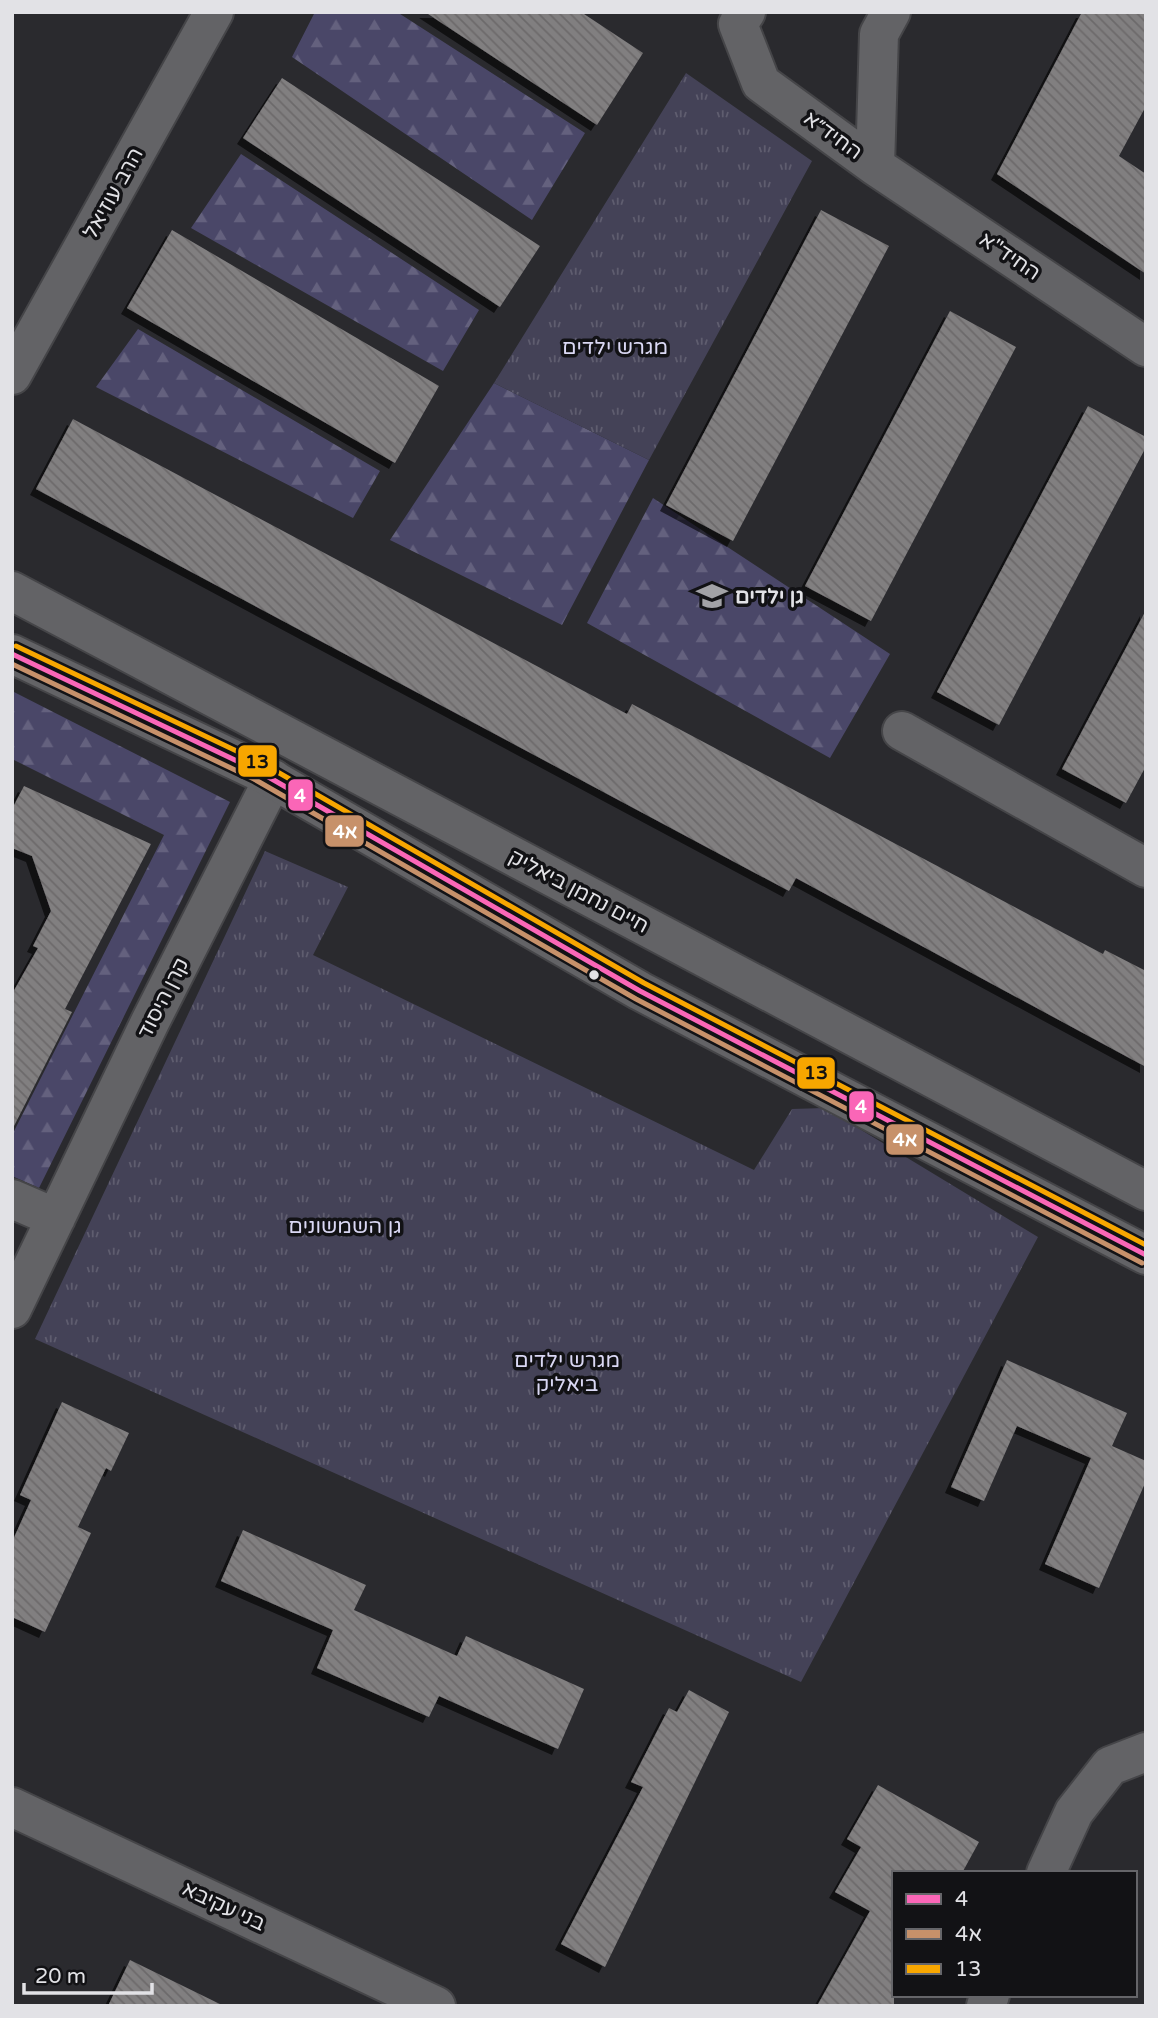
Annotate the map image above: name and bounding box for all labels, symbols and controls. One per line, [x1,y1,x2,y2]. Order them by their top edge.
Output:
street label: החיד״א [799,106,867,165]
street label: הרב עוזיאל [78,143,149,243]
street label: החיד"א [974,227,1045,286]
park label: מגרש ילדים [562,335,668,360]
school or university icon: גן ילדים [695,579,729,613]
place label: גן ילדים [735,584,804,609]
line badge: 13 [237,744,278,778]
text: 13 [245,751,269,773]
line badge: 4 [287,778,314,812]
text: 4 [294,785,306,807]
line badge: 4א [324,814,365,848]
text: 4א [333,821,357,843]
street label: חיים נחמן ביאליק [505,844,653,939]
street label: קרן היסוד [132,954,194,1043]
unlabelled marker [587,968,601,982]
line badge: 13 [796,1056,836,1090]
text: 13 [804,1062,828,1084]
line badge: 4 [848,1090,875,1123]
text: 4 [855,1096,867,1118]
line badge: 4א [885,1123,925,1156]
text: 4א [893,1129,917,1151]
park label: גן השמשונים [288,1214,402,1239]
park label: מגרש ילדים ביאליק [514,1348,620,1397]
legend [892,1871,1137,1997]
street label: בני עקיבא [178,1876,269,1937]
text: 4 [955,1887,968,1912]
text: 4א [955,1922,982,1947]
scale bar [24,1952,152,1996]
text: 13 [955,1957,981,1982]
text: 20 m [35,1964,86,1989]

